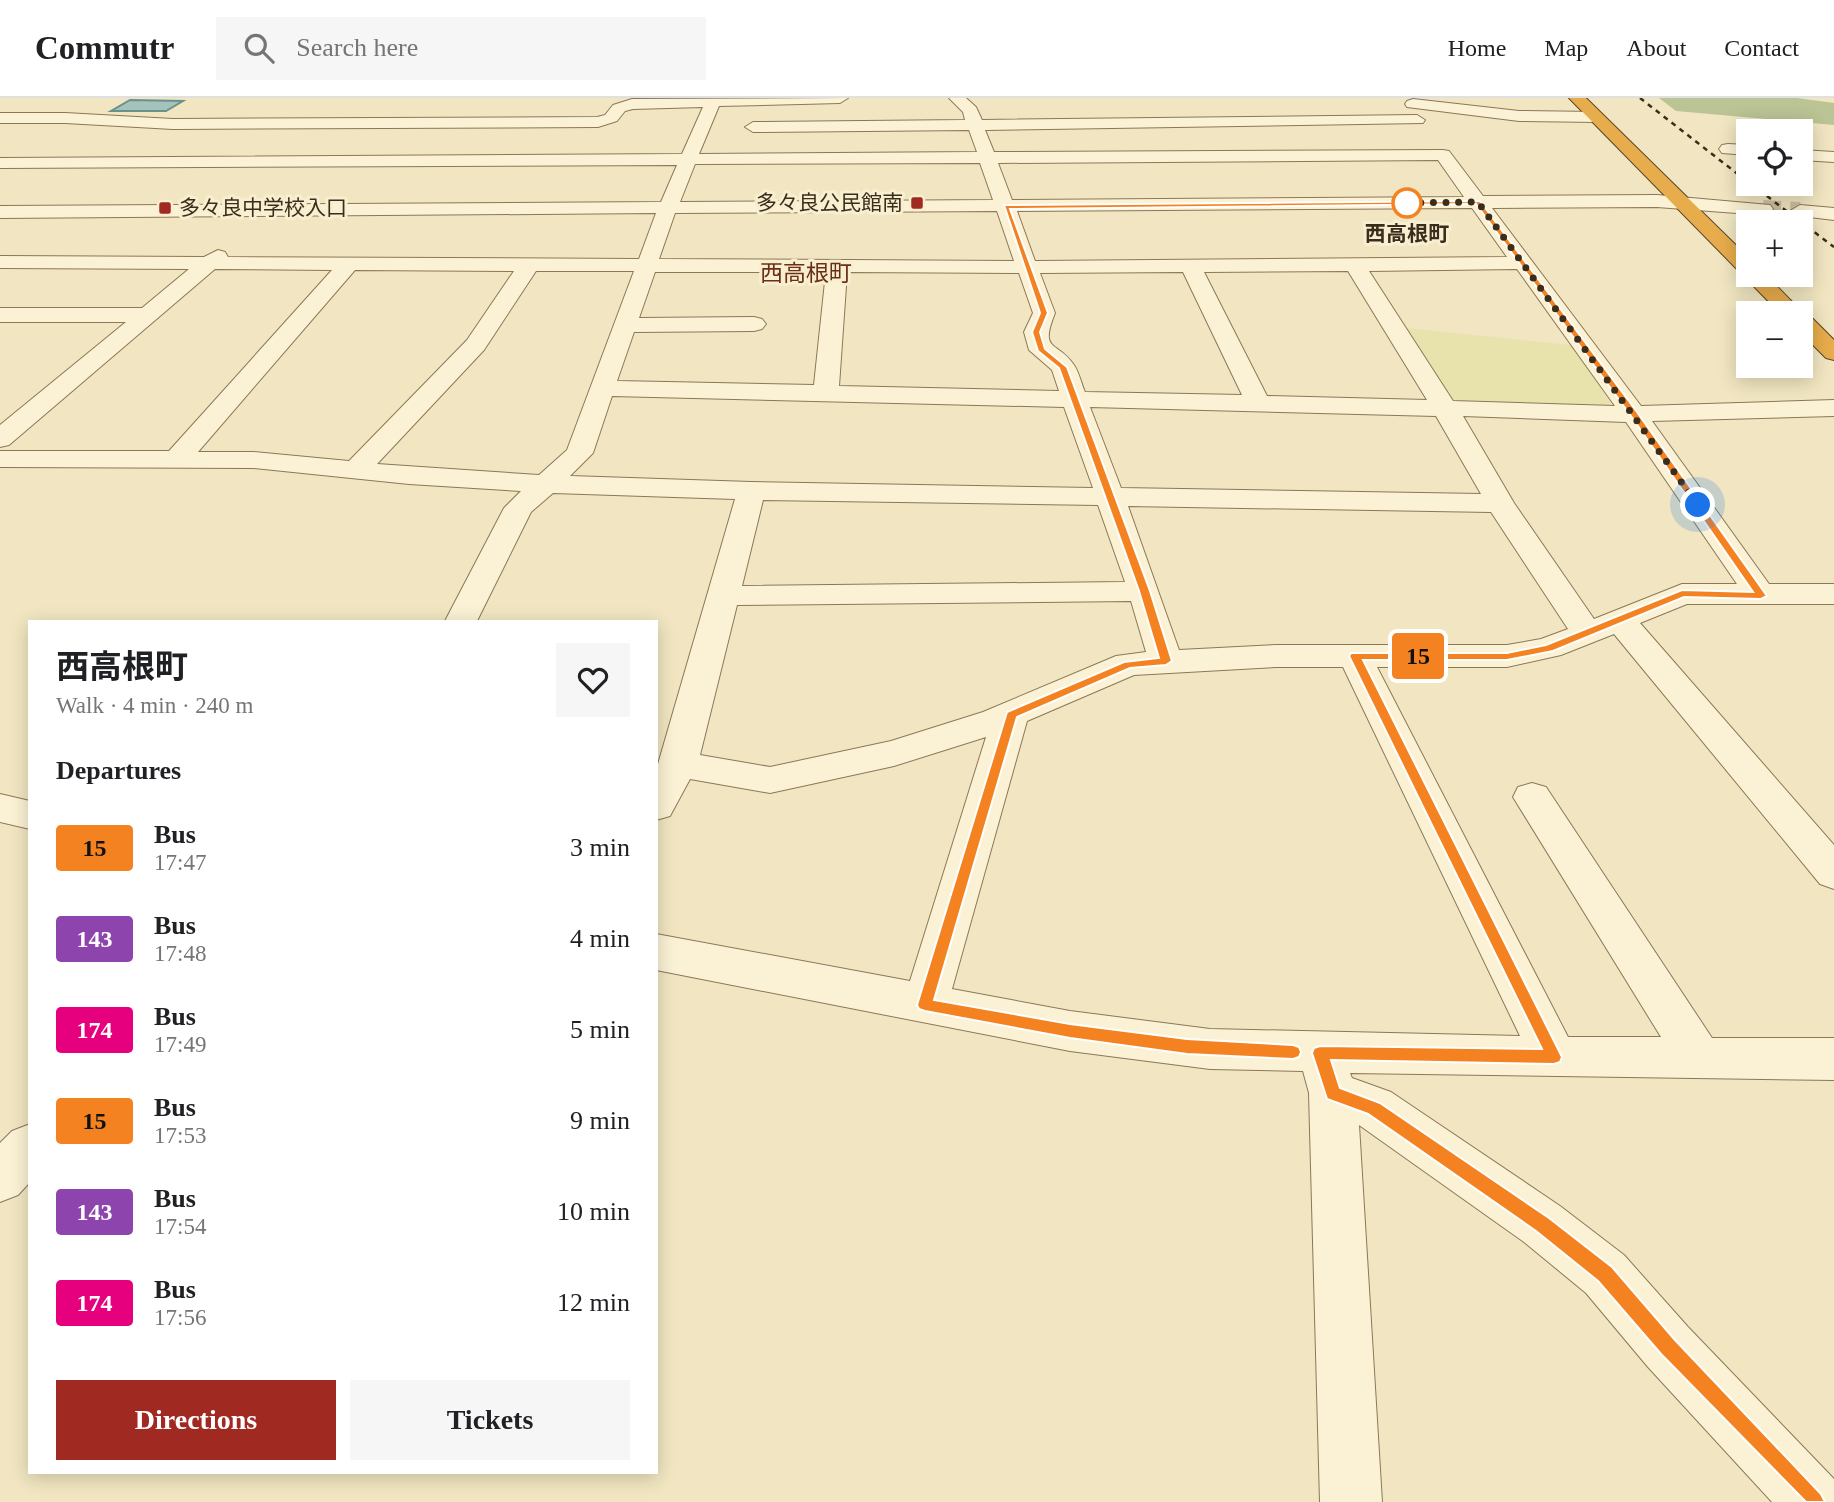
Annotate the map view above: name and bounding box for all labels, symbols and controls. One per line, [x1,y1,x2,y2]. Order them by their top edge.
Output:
search box [216,17,706,80]
icon: search [240,29,278,67]
text: Commutr [35,30,174,66]
text: Search here [296,33,418,62]
text: Home [1448,35,1506,61]
text: Map [1544,35,1588,61]
text: About [1626,35,1686,61]
text: Contact [1724,35,1799,61]
map controls [1736,119,1813,378]
button: locate [1736,119,1813,196]
marker: 西高根町 [1392,188,1422,218]
place label: 多々良公民館南 [756,191,903,215]
marker: 多々良公民館南 [909,195,925,211]
place label: 多々良中学校入口 [179,196,347,220]
marker: 多々良中学校入口 [157,200,173,216]
button: + [1736,210,1813,287]
place label: 西高根町 [1365,222,1449,246]
district label: 西高根町 [760,261,852,286]
button: − [1736,301,1813,378]
your location [1680,487,1715,522]
line badge: 15 [1386,633,1450,679]
button: heart [556,643,630,717]
text: 15 [1406,643,1430,669]
text: 西高根町 [56,649,188,685]
text: Walk · 4 min · 240 m [56,693,253,718]
text: Departures [56,756,181,785]
text: Bus [154,820,196,849]
text: 3 min [570,833,630,862]
text: 15 [83,835,107,861]
text: 17:47 [154,850,206,875]
text: Bus [154,911,196,940]
text: 4 min [570,924,630,953]
text: 143 [77,926,113,952]
text: 17:48 [154,941,206,966]
text: Bus [154,1002,196,1031]
text: 5 min [570,1015,630,1044]
text: 174 [77,1017,113,1043]
text: 17:49 [154,1032,206,1057]
text: Bus [154,1093,196,1122]
text: 9 min [570,1106,630,1135]
text: 15 [83,1108,107,1134]
text: 17:53 [154,1123,206,1148]
text: Bus [154,1184,196,1213]
text: 10 min [557,1197,630,1226]
text: 143 [77,1199,113,1225]
text: 17:54 [154,1214,206,1239]
text: Bus [154,1275,196,1304]
text: 12 min [557,1288,630,1317]
text: 174 [77,1290,113,1316]
text: 17:56 [154,1305,206,1330]
button: Directions [56,1380,336,1460]
button: Tickets [350,1380,630,1460]

